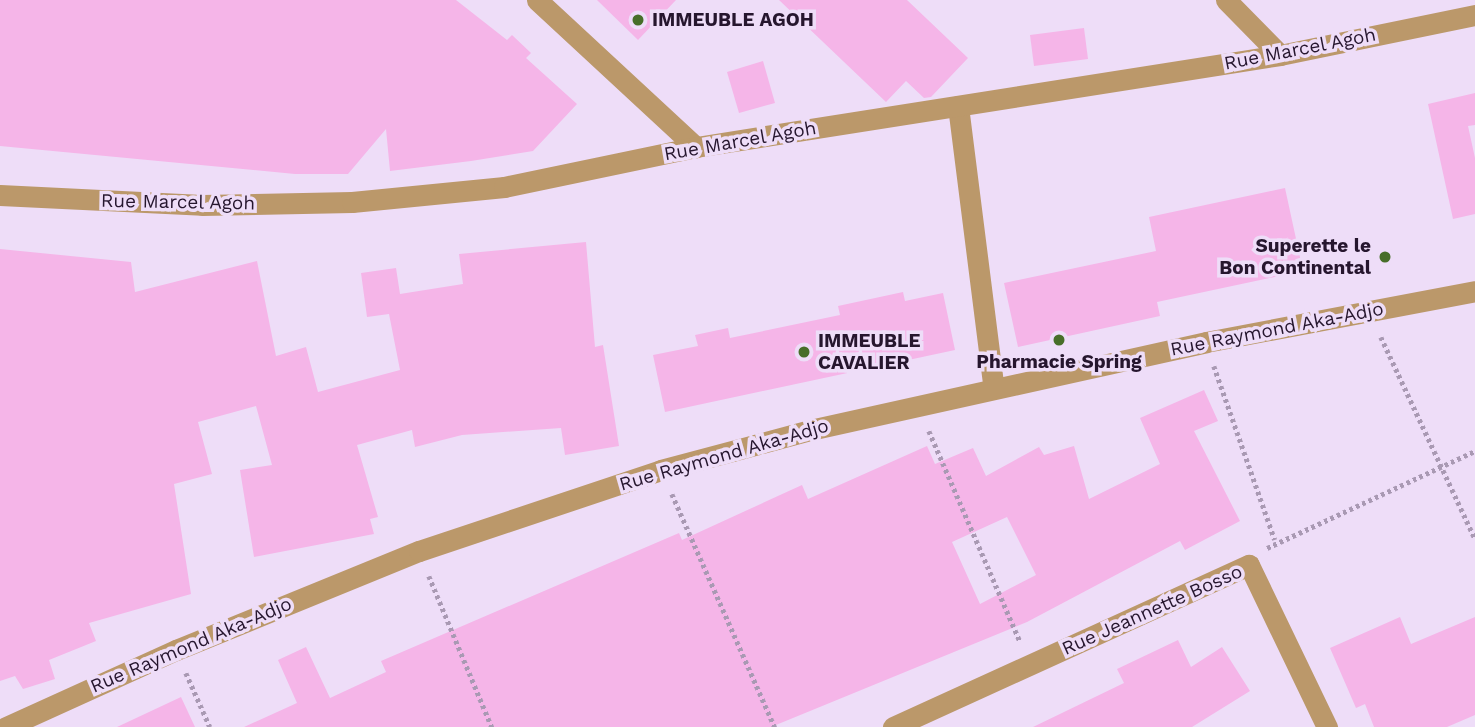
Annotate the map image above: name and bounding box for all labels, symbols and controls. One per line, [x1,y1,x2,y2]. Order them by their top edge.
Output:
place label: IMMEUBLE AGOH [652,9,814,31]
marker: IMMEUBLE AGOH [630,12,646,28]
street label: Rue Marcel Agoh [1221,23,1379,75]
street label: Rue Marcel Agoh [661,116,819,166]
street label: Rue Marcel Agoh [100,189,256,215]
place label: Superette le Bon Continental [1219,235,1371,279]
marker: Superette le Bon Continental [1377,249,1393,265]
street label: Rue Raymond Aka-Adjo [1168,297,1386,361]
place label: IMMEUBLE CAVALIER [818,330,921,374]
marker: Pharmacie Spring [1051,332,1067,348]
marker: IMMEUBLE CAVALIER [796,344,812,360]
place label: Pharmacie Spring [976,351,1142,373]
street label: Rue Raymond Aka-Adjo [616,414,832,496]
street label: Rue Jeannette Bosso [1058,560,1246,660]
street label: Rue Raymond Aka-Adjo [86,592,296,698]

